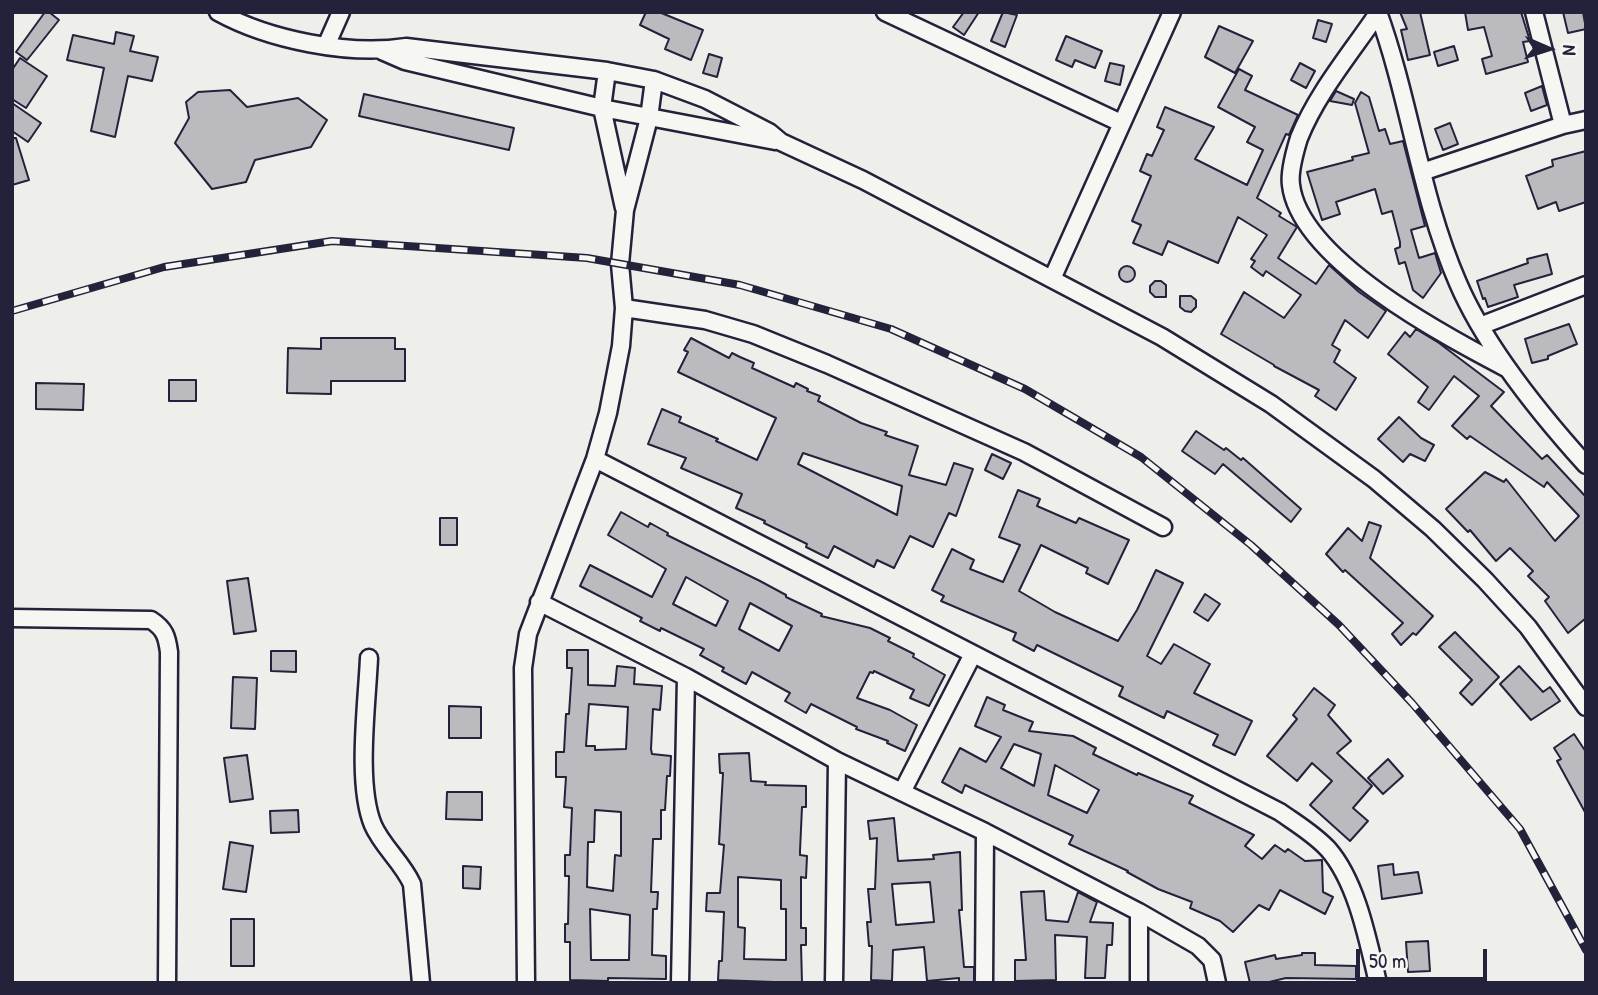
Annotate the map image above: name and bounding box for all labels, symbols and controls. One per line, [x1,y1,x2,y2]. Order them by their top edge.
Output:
north arrow [1514,14,1584,84]
text: N [1557,44,1583,56]
scale bar [1360,936,1491,980]
text: 50 m [1369,946,1406,975]

